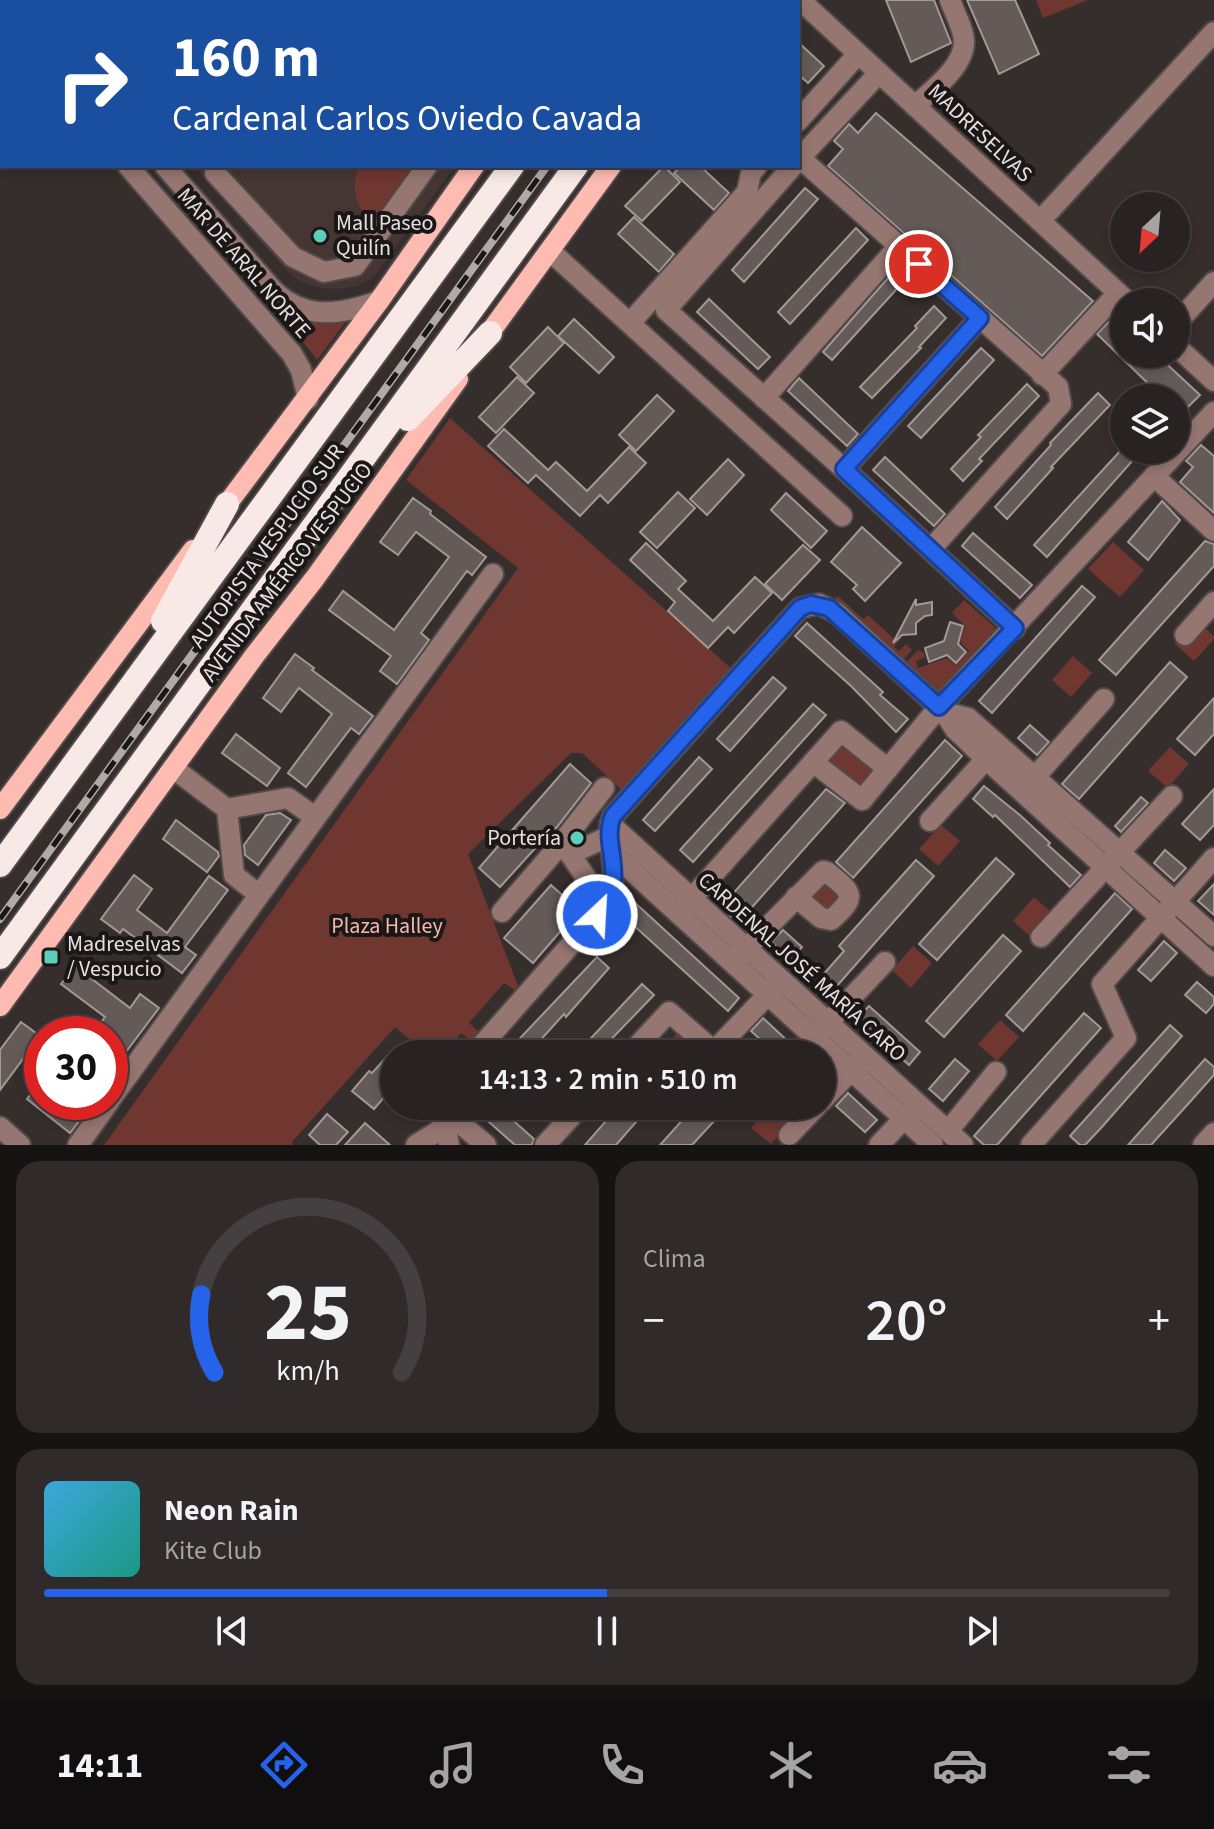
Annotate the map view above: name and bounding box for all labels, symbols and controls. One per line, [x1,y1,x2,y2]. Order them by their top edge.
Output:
text: 160 m [172,19,320,98]
icon: right [40,32,144,136]
street label: MADRESELVAS [921,76,1039,190]
text: Cardenal Carlos Oviedo Cavada [172,93,642,144]
street label: MAR DE ARAL NORTE [170,181,318,345]
north arrow [1110,192,1190,272]
map controls [1110,192,1190,464]
place label: Mall Paseo Quilín [336,207,433,264]
marker: Mall Paseo Quilín [311,227,329,245]
pin [885,230,953,298]
icon: arrive [897,242,941,286]
button: sound [1110,288,1190,368]
button: layers [1110,384,1190,464]
street label: AUTOPISTA VESPUCIO SUR [182,437,352,655]
street label: AVENIDA AMÉRICO VESPUCIO [194,456,380,688]
place label: Portería [487,822,561,854]
marker: Portería [568,829,586,847]
street label: CARDENAL JOSÉ MARÍA CARO [691,865,913,1069]
position arrow [555,873,639,957]
park label: Plaza Halley [331,910,443,942]
place label: Madreselvas / Vespucio [67,928,181,985]
marker: Madreselvas / Vespucio [42,948,60,966]
speed limit sign: 30 [24,1016,128,1120]
text: 14:13 · 2 min · 510 m [478,1058,738,1101]
text: Clima [643,1240,706,1277]
text: 25 [264,1254,351,1372]
text: 20° [865,1279,948,1364]
text: − [643,1290,665,1353]
text: + [1148,1290,1170,1353]
text: km/h [276,1351,339,1391]
text: Neon Rain [164,1489,299,1532]
text: Kite Club [164,1532,262,1569]
icon: previous [210,1609,254,1653]
icon: pause [585,1609,629,1653]
icon: next [960,1609,1004,1653]
icon: directions [256,1737,312,1793]
icon: music [425,1737,481,1793]
icon: phone [594,1737,650,1793]
icon: climate [763,1737,819,1793]
icon: car [932,1737,988,1793]
icon: filters [1101,1737,1157,1793]
text: 14:11 [57,1740,143,1791]

